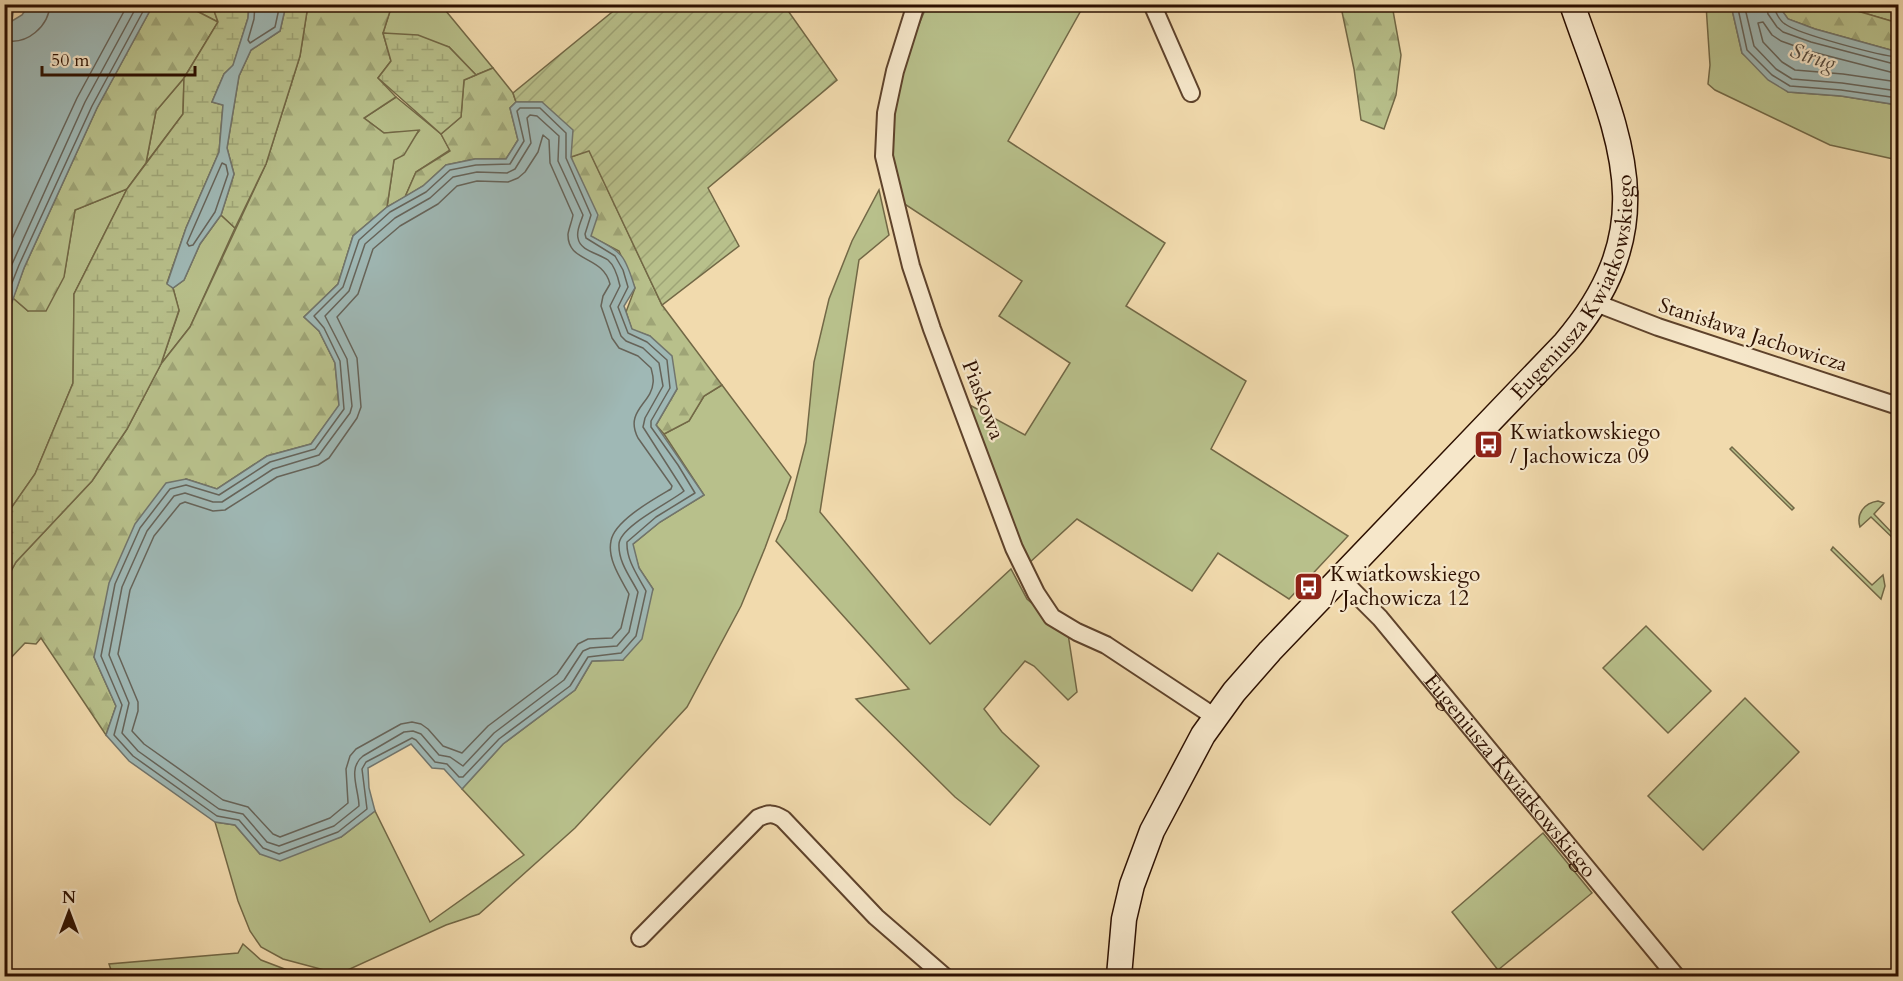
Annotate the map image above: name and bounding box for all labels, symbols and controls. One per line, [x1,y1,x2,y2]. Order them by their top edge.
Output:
water label: Strug [1786,36,1840,79]
scale bar [42,39,195,77]
text: 50 m [51,48,90,73]
street label: Eugeniusza Kwiatkowskiego [1504,173,1640,406]
street label: Stanisława Jachowicza [1655,291,1851,379]
street label: Piaskowa [955,356,1011,444]
place label: Kwiatkowskiego / Jachowicza 09 [1510,418,1660,471]
bus stop icon: Kwiatkowskiego / Jachowicza 09 [1473,428,1505,460]
place label: Kwiatkowskiego / Jachowicza 12 [1330,560,1480,613]
bus stop icon: Kwiatkowskiego / Jachowicza 12 [1293,570,1325,602]
street label: Eugeniusza Kwiatkowskiego [1417,667,1603,884]
north arrow [39,882,99,942]
text: N [62,887,76,909]

